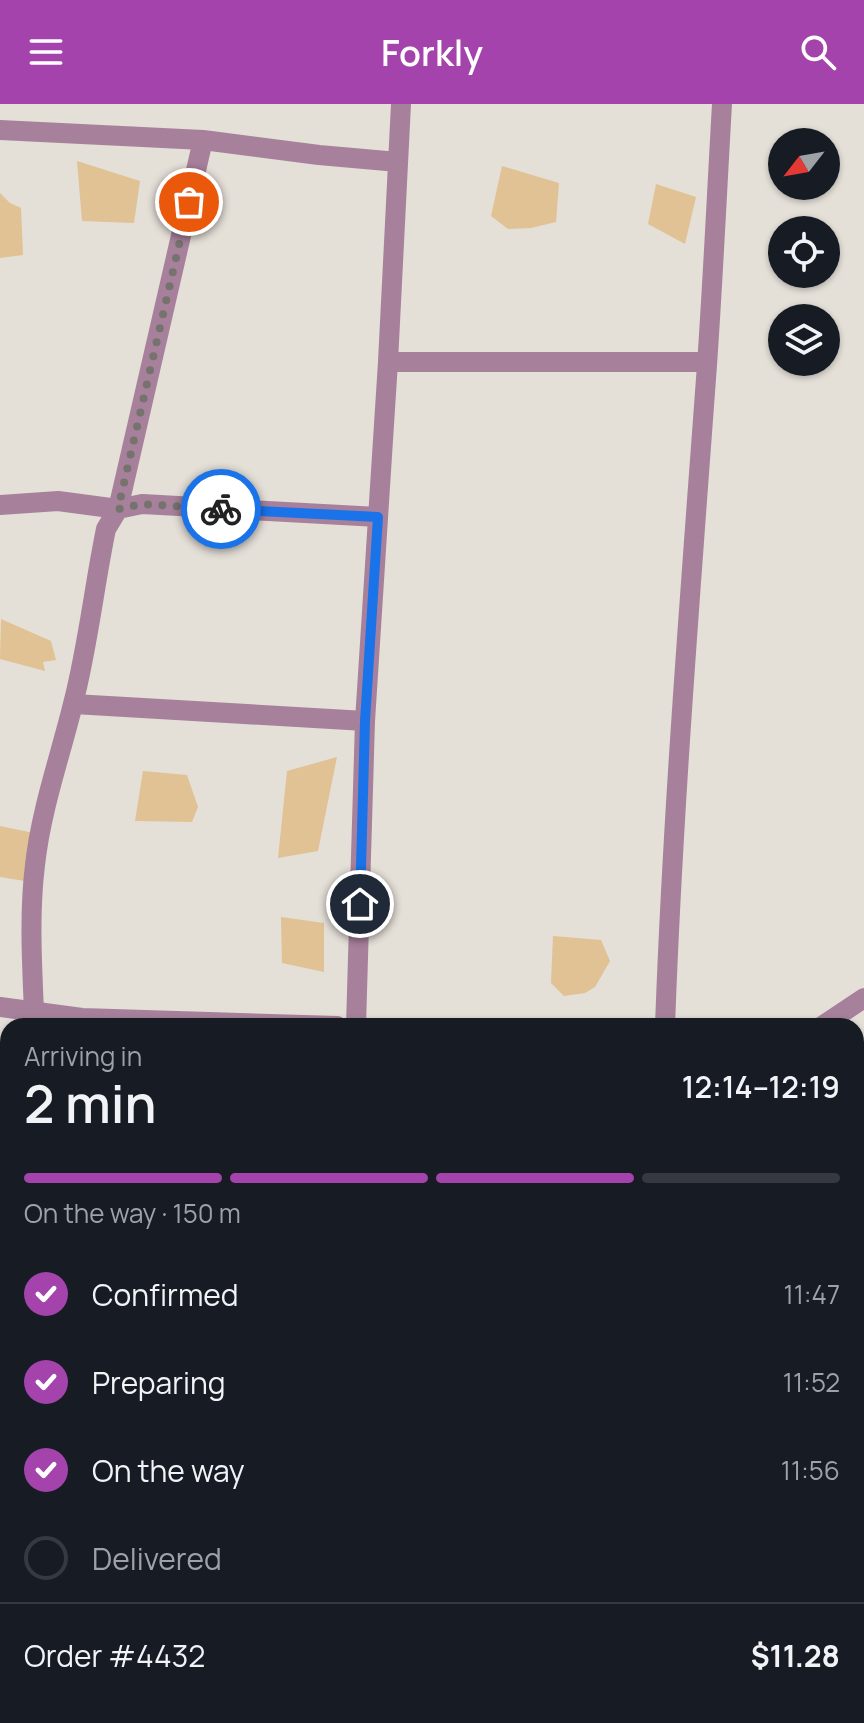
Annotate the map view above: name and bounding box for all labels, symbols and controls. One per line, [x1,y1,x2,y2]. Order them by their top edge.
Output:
text: Forkly [381,28,483,77]
icon: menu [24,30,68,74]
icon: search [796,30,840,74]
north arrow [768,128,840,200]
map controls [768,128,840,376]
pin [155,168,223,236]
icon: bag [167,180,211,224]
button: locate [768,216,840,288]
button: layers [768,304,840,376]
courier [181,469,261,549]
icon: bike [199,487,243,531]
pin [326,870,394,938]
icon: home [338,882,382,926]
text: Arriving in [24,1038,142,1074]
text: 12:14–12:19 [682,1066,840,1107]
text: 2 min [24,1068,157,1139]
text: On the way · 150 m [24,1195,241,1231]
icon: check [24,1272,68,1316]
text: Confirmed [92,1274,239,1315]
text: 11:47 [784,1276,840,1312]
icon: check [24,1360,68,1404]
text: Preparing [92,1362,226,1403]
text: 11:52 [783,1364,840,1400]
icon: check [24,1448,68,1492]
text: On the way [92,1450,245,1491]
text: 11:56 [781,1452,840,1488]
text: Delivered [92,1538,222,1579]
text: Order #4432 [24,1635,205,1676]
text: $11.28 [751,1635,840,1676]

